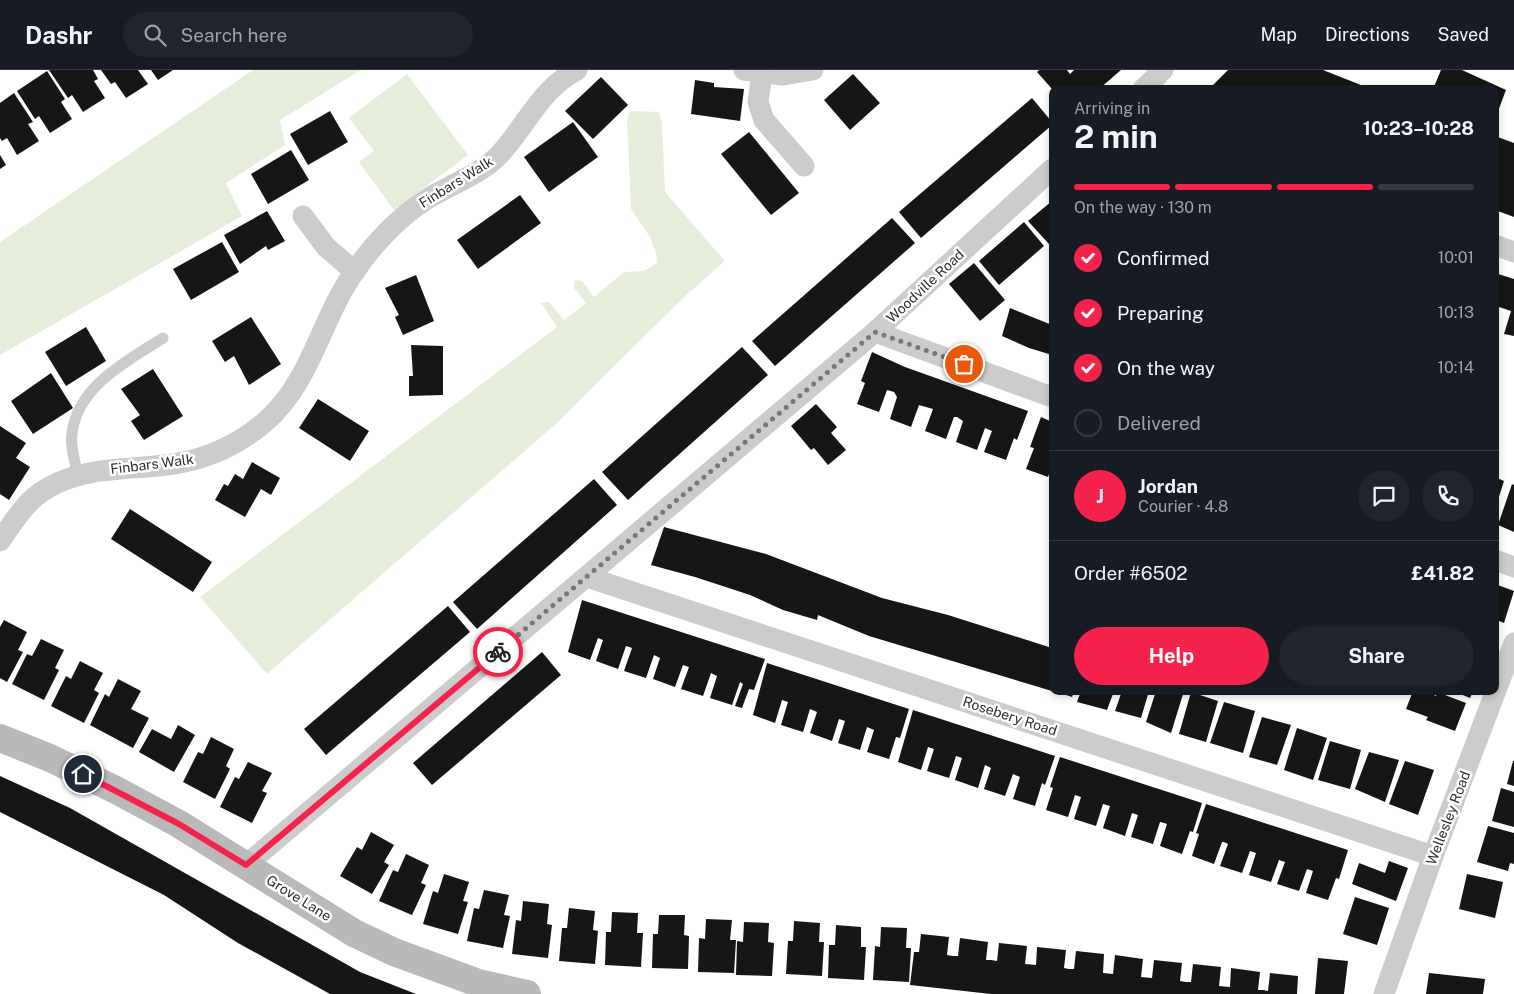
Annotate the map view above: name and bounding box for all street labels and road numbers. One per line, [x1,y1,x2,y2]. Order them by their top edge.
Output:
street label: Finbars Walk [416,153,496,211]
street label: Woodville Road [883,246,967,326]
street label: Finbars Walk [109,451,195,477]
street label: Rosebery Road [961,693,1059,739]
street label: Wellesley Road [1423,769,1473,867]
street label: Grove Lane [264,872,334,924]

